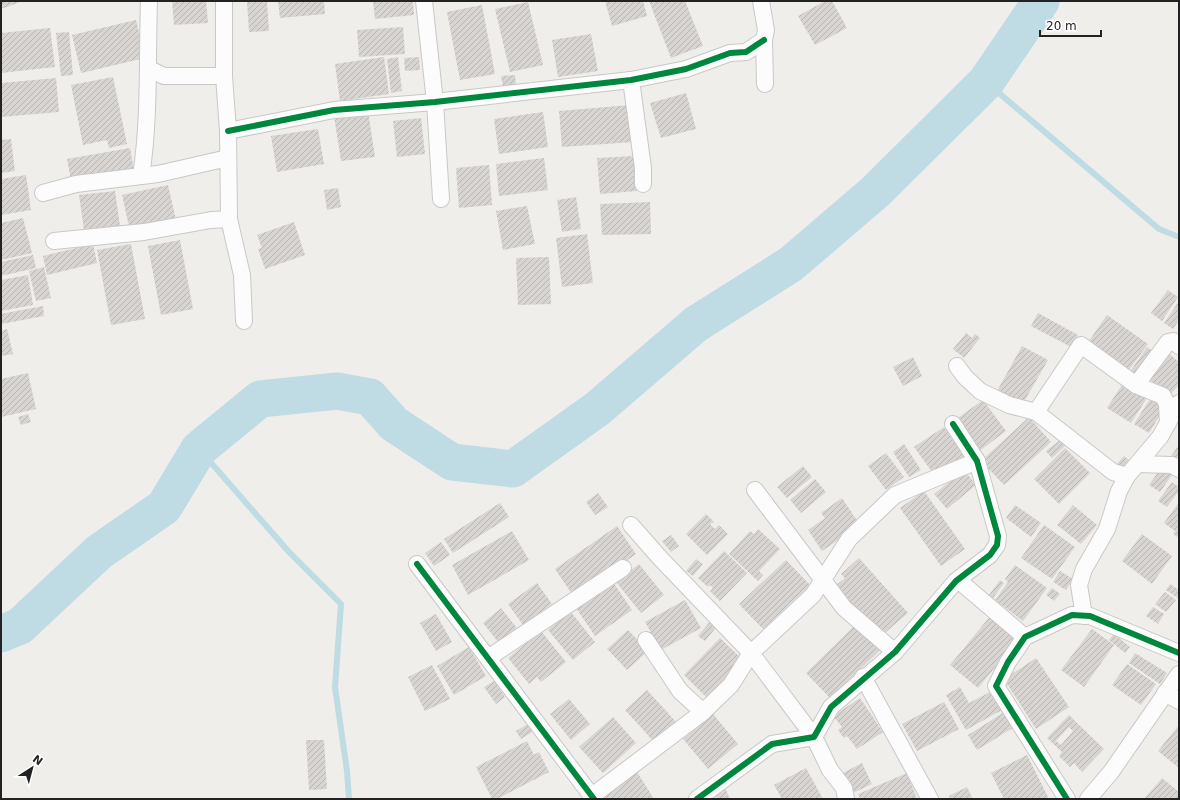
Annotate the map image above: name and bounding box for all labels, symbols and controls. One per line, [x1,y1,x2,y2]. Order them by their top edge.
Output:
scale bar [1040,12,1101,38]
text: 20 m [1046,19,1077,33]
north arrow [12,748,52,788]
text: N [30,752,45,768]

